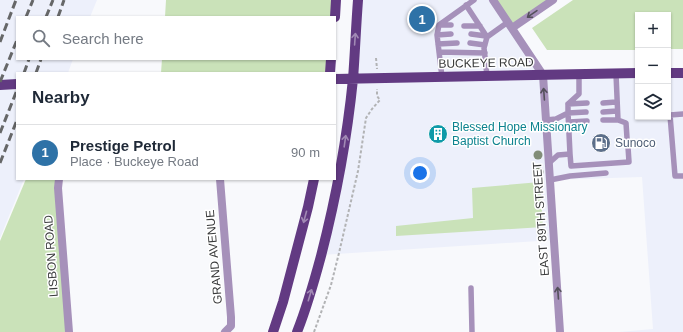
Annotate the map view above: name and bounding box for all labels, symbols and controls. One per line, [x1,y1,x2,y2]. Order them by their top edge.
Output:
pin: 1 [409,4,435,34]
one-way arrow [527,10,538,18]
map controls [635,12,671,120]
button: + [635,12,671,48]
search box [16,16,336,60]
icon: search [30,27,52,49]
text: Search here [62,30,144,47]
one-way arrow [352,33,359,46]
button: − [635,48,671,84]
street label: BUCKEYE ROAD [438,55,534,71]
button: layers [635,84,671,120]
text: Nearby [32,88,90,107]
one-way arrow [541,88,548,101]
place label: Blessed Hope Missionary Baptist Church [452,120,587,148]
building icon: Blessed Hope Missionary Baptist Church [427,123,449,145]
fuel station icon: Sunoco [590,132,612,154]
one-way arrow [341,135,349,148]
place label: Sunoco [615,136,656,150]
text: Prestige Petrol [70,137,176,154]
text: 1 [41,145,49,160]
text: 90 m [291,145,320,160]
text: Place · Buckeye Road [70,154,199,169]
street label: EAST 89TH STREET [530,161,552,277]
your location [410,163,430,183]
street label: GRAND AVENUE [203,209,225,305]
one-way arrow [301,210,308,223]
street label: LISBON ROAD [41,214,61,297]
one-way arrow [554,287,561,300]
one-way arrow [307,289,314,302]

